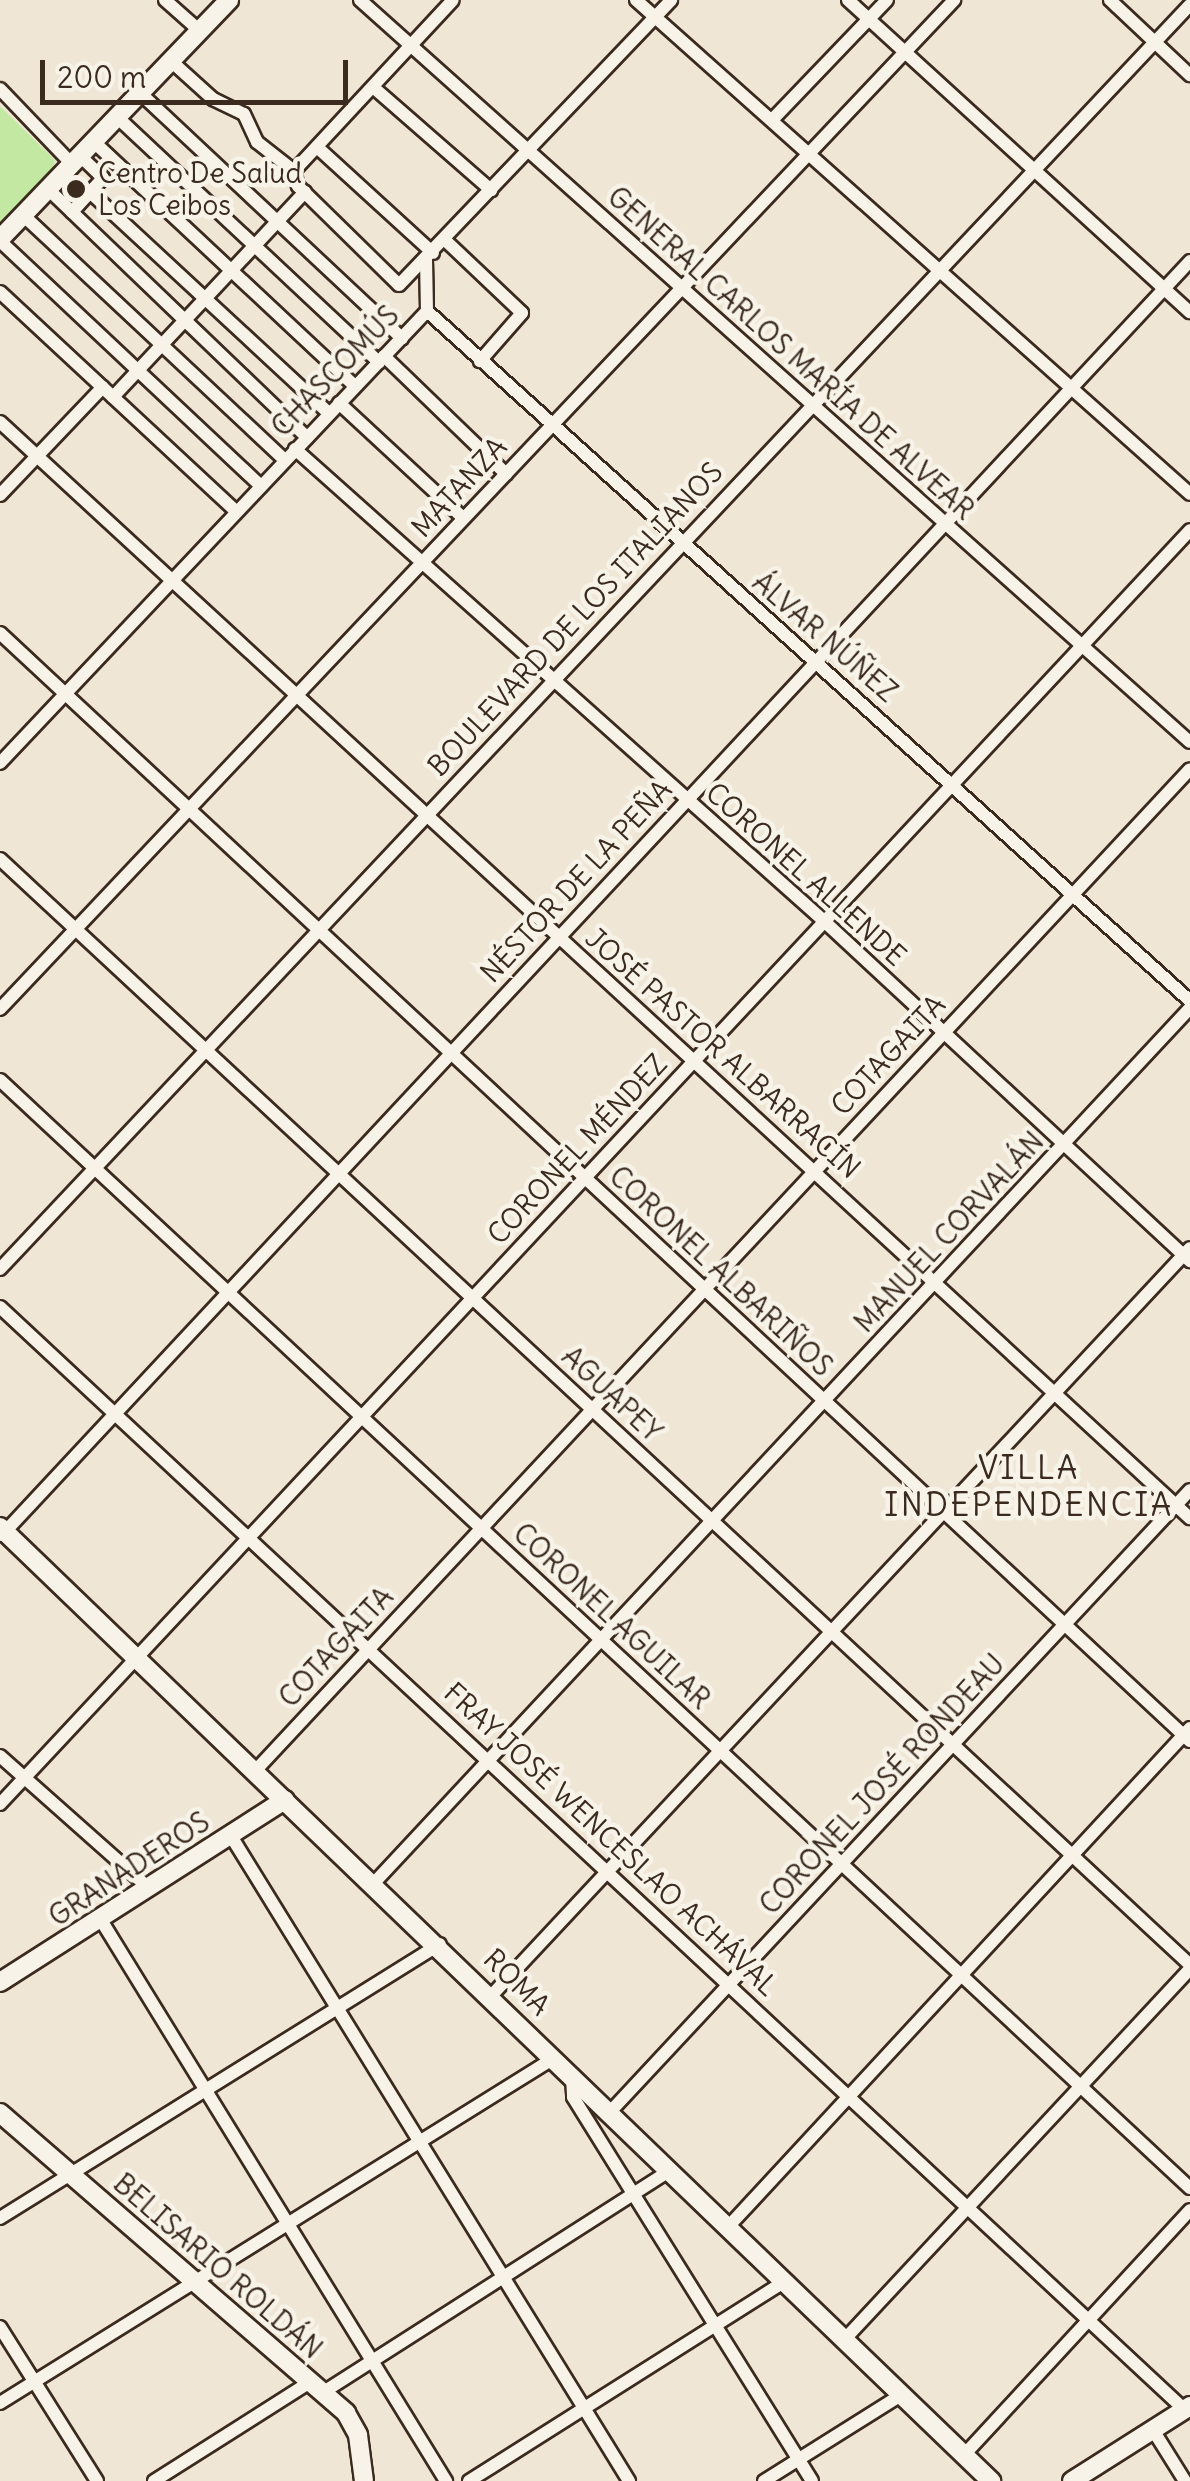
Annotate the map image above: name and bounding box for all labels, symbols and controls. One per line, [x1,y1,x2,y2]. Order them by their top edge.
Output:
scale bar [45,40,352,102]
text: 200 m [57,58,146,96]
place label: Centro De Salud Los Ceibos [98,156,302,222]
marker: Centro De Salud Los Ceibos [63,176,89,202]
street label: GENERAL CARLOS MARÍA DE ALVEAR [601,179,981,527]
street label: CHASCOMÚS [264,299,406,443]
street label: MATANZA [404,430,514,544]
street label: BOULEVARD DE LOS ITALIANOS [421,455,729,783]
street label: ÁLVAR NÚÑEZ [746,565,904,709]
street label: NÉSTOR DE LA PEÑA [473,773,679,989]
street label: CORONEL ALLENDE [699,775,913,973]
street label: JOSÉ PASTOR ALBARRACÍN [579,921,867,1185]
street label: COTAGAITA [824,988,952,1122]
street label: CORONEL MÉNDEZ [480,1047,674,1251]
street label: MANUEL CORVALÁN [847,1125,1051,1339]
street label: CORONEL ALBARIÑOS [602,1159,840,1383]
street label: AGUAPEY [555,1339,669,1449]
district label: VILLA INDEPENDENCIA [884,1450,1174,1525]
street label: CORONEL AGUILAR [507,1516,717,1716]
street label: COTAGAITA [272,1580,400,1714]
street label: CORONEL JOSÉ RONDEAU [753,1647,1011,1921]
street label: FRAY JOSÉ WENCESLAO ACHÁVAL [437,1675,785,2003]
street label: GRANADEROS [42,1805,216,1933]
street label: ROMA [477,1942,557,2022]
street label: BELISARIO ROLDÁN [107,2166,329,2366]

